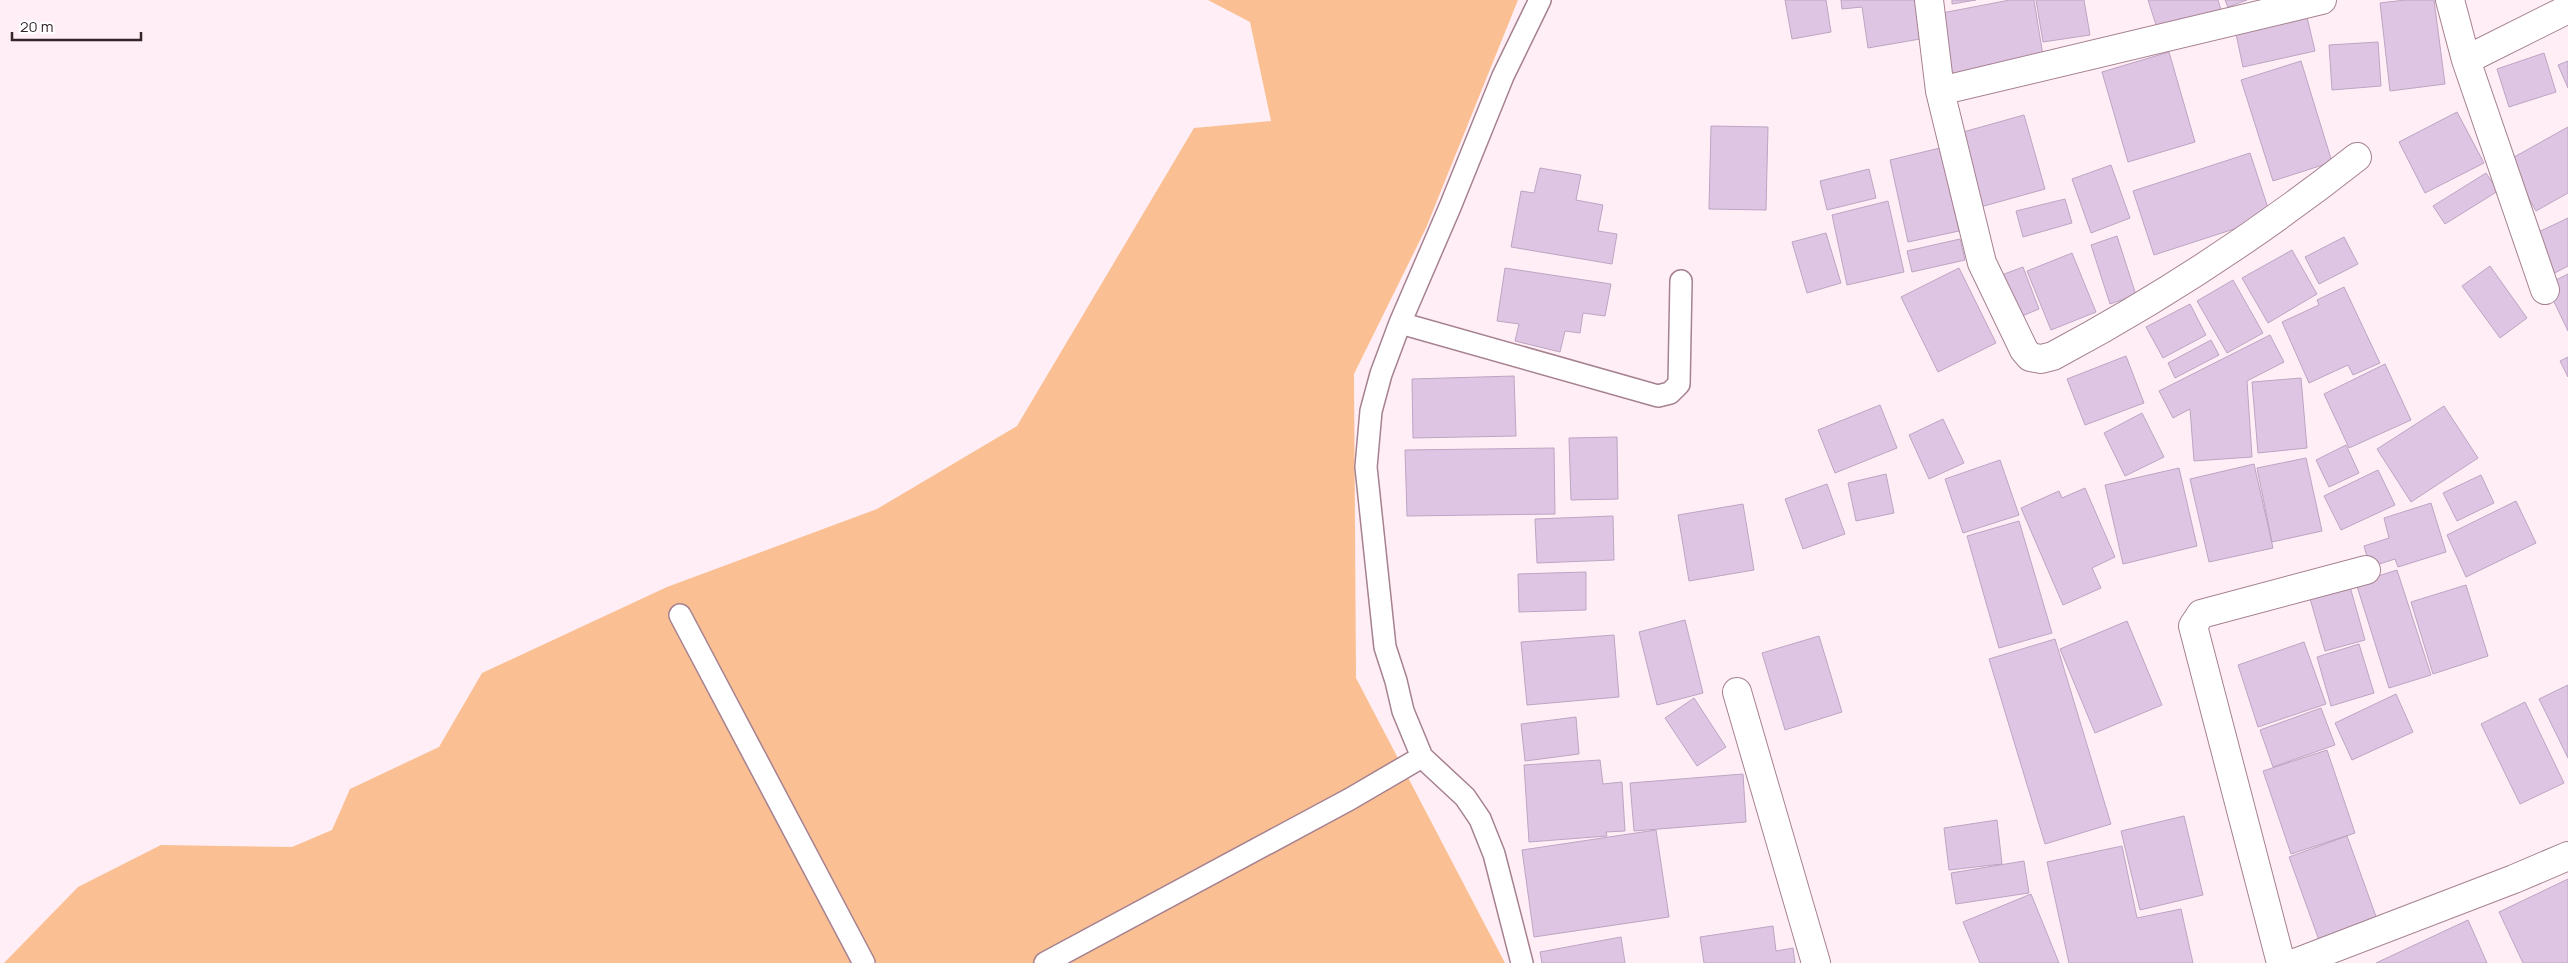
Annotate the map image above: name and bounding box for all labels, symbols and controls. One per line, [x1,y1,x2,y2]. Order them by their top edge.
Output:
scale bar [12,10,141,42]
text: 20 m [20,16,53,37]

